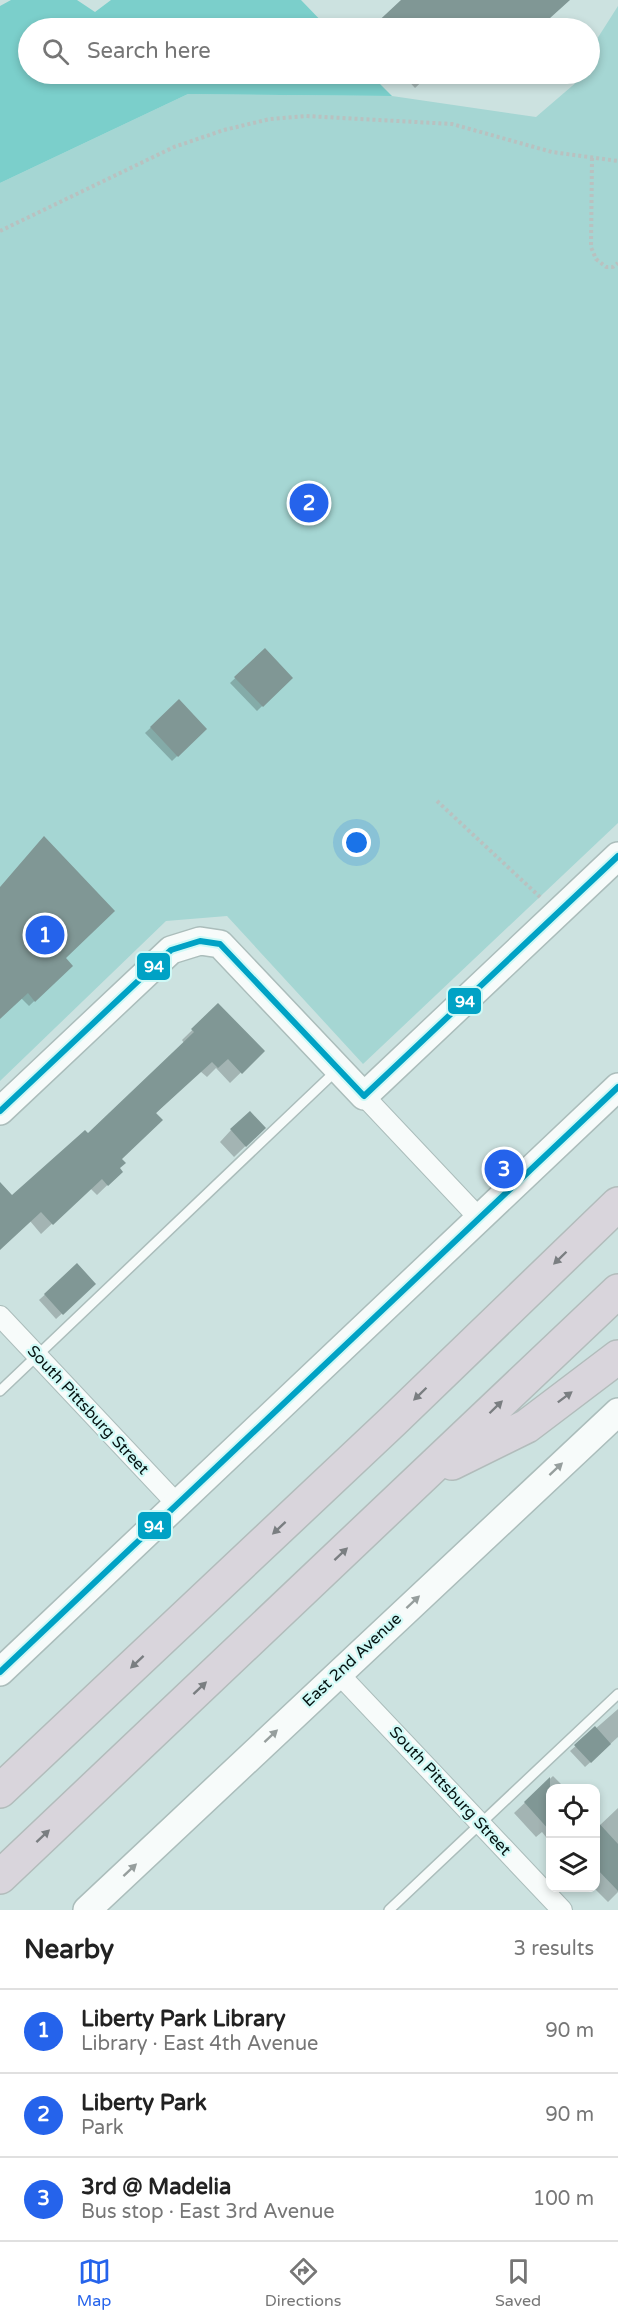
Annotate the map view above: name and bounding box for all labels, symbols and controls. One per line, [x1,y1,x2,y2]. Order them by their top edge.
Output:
search box [18,18,600,84]
icon: search [39,35,72,68]
text: Search here [87,38,211,64]
pin: 2 [290,480,328,526]
your location [342,828,371,857]
pin: 1 [26,912,64,958]
line badge: 94 [136,952,171,981]
text: 94 [144,957,164,977]
line badge: 94 [447,987,482,1015]
text: 94 [455,992,475,1012]
pin: 3 [484,1146,524,1192]
one-way arrow [552,1251,567,1265]
street label: South Pittsburg Street [23,1341,153,1479]
one-way arrow [414,1387,428,1401]
one-way arrow [558,1391,573,1403]
one-way arrow [489,1401,503,1415]
one-way arrow [549,1463,563,1477]
line badge: 94 [137,1511,172,1540]
text: 94 [144,1517,164,1537]
one-way arrow [272,1521,286,1535]
one-way arrow [334,1547,349,1561]
one-way arrow [406,1596,420,1610]
street label: East 2nd Avenue [298,1609,406,1711]
one-way arrow [130,1655,145,1668]
one-way arrow [192,1681,207,1695]
street label: South Pittsburg Street [385,1722,515,1860]
one-way arrow [264,1729,279,1743]
map controls [546,1784,600,1892]
button: locate [546,1784,600,1838]
one-way arrow [35,1830,49,1844]
button: layers [546,1838,600,1892]
one-way arrow [122,1863,137,1877]
text: Nearby [24,1934,114,1965]
text: 3 results [514,1937,594,1961]
text: Liberty Park Library [81,2006,286,2032]
text: 1 [37,2019,50,2043]
text: 90 m [545,2019,594,2043]
text: Library · East 4th Avenue [81,2032,318,2056]
text: Liberty Park [81,2090,207,2116]
text: 2 [37,2103,50,2127]
text: 90 m [545,2103,594,2127]
text: Park [81,2116,124,2140]
text: 3rd @ Madelia [81,2174,231,2200]
text: 3 [37,2187,50,2211]
text: 100 m [533,2187,594,2211]
text: Bus stop · East 3rd Avenue [81,2200,335,2224]
tab: Map [77,2255,111,2311]
tab: Directions [265,2255,341,2311]
tab: Saved [495,2255,541,2311]

